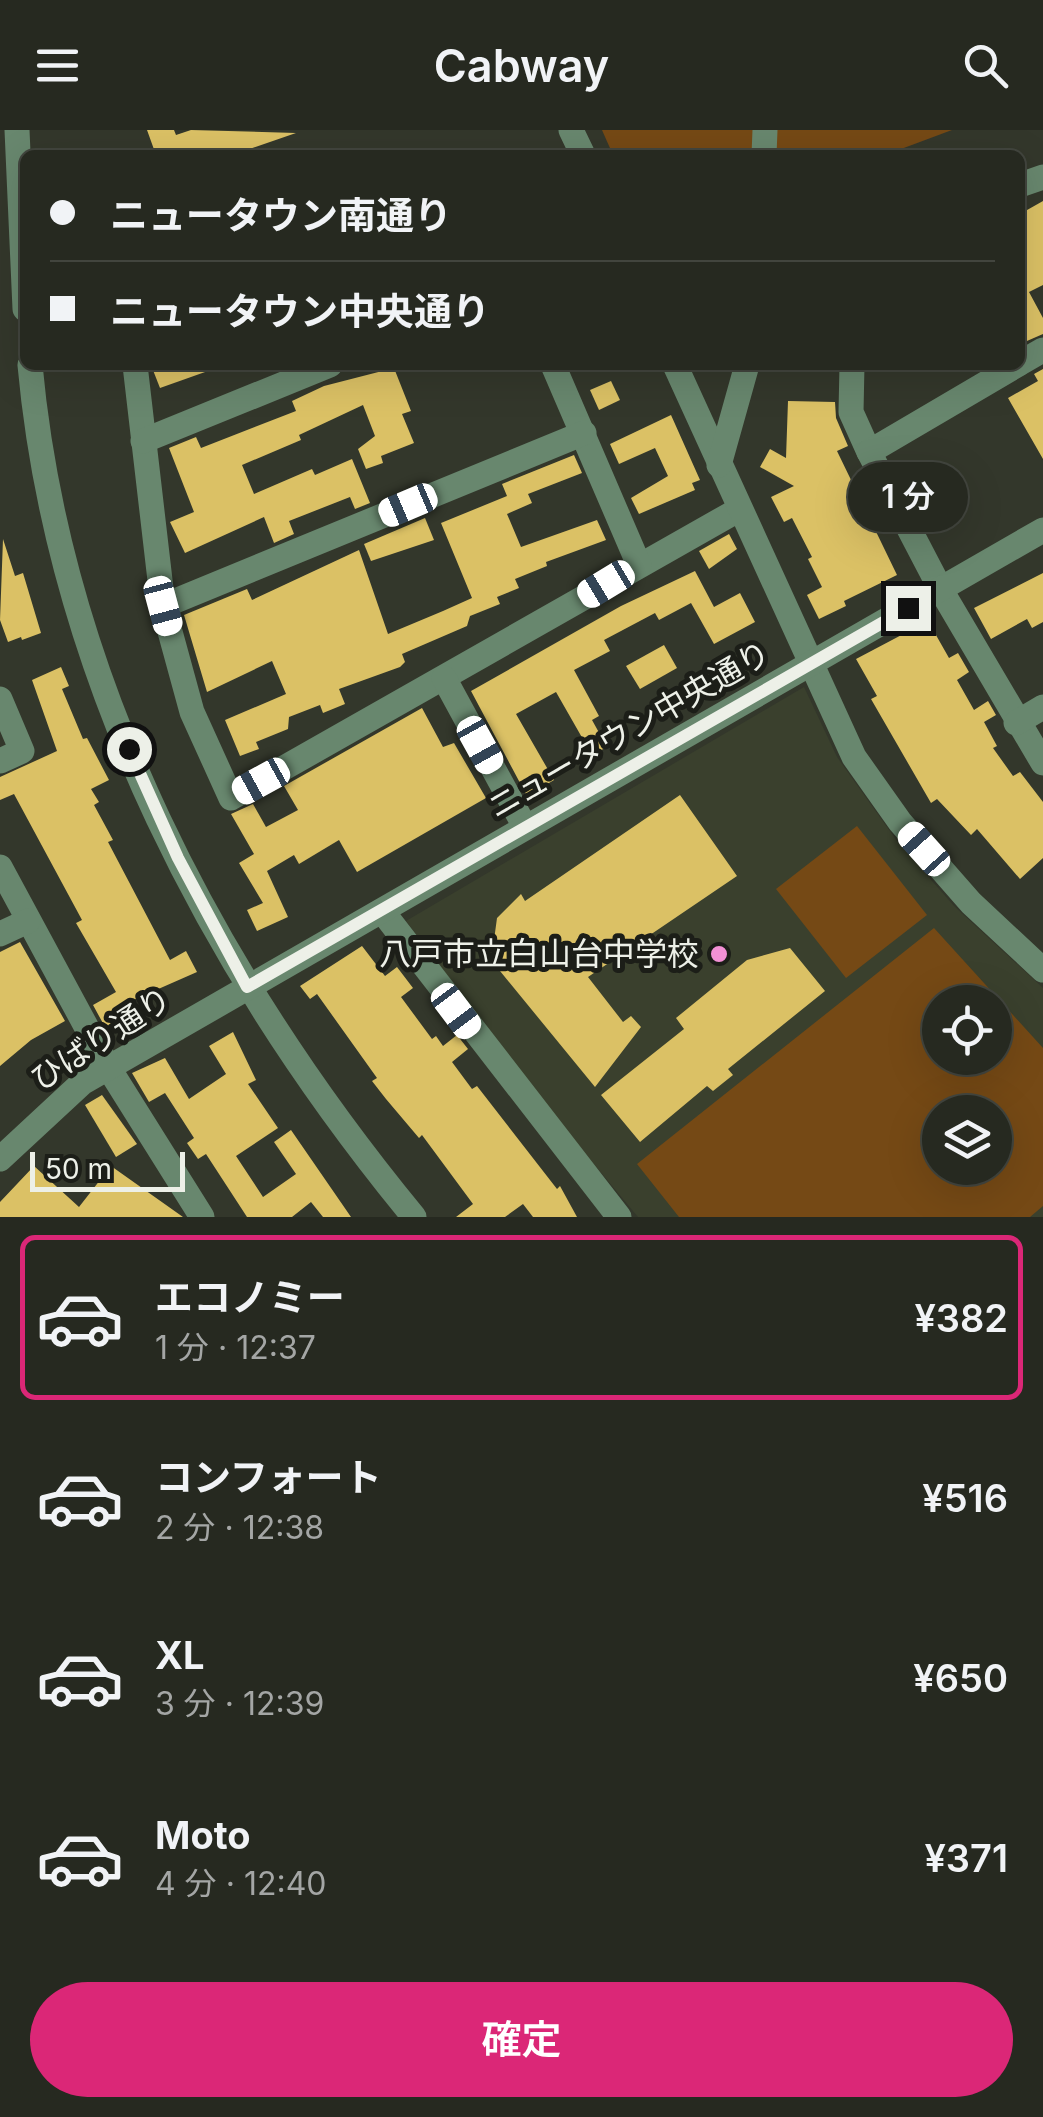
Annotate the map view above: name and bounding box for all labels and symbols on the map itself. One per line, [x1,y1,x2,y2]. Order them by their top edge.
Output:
callout: 1 分 [848,463,968,533]
car [375,479,441,531]
car [573,556,639,612]
car [141,573,185,639]
route end [886,586,931,631]
street label: ニュータウン中央通り [480,633,777,826]
car [452,711,508,779]
route start [107,727,152,772]
car [227,753,295,809]
car [893,817,955,881]
place label: 八戸市立白山台中学校 [379,934,699,973]
marker: 八戸市立白山台中学校 [708,943,730,965]
car [426,978,486,1044]
street label: ひばり通り [23,979,178,1099]
scale bar [30,1147,185,1192]

